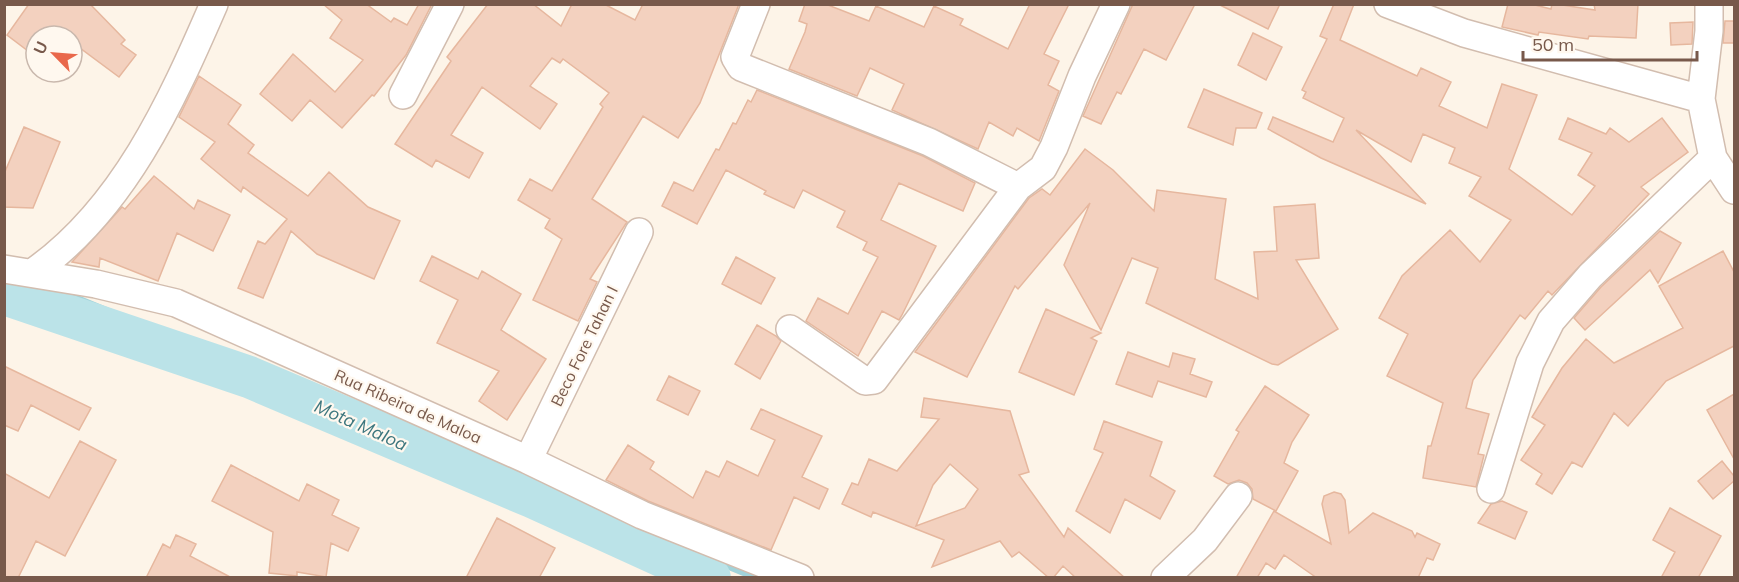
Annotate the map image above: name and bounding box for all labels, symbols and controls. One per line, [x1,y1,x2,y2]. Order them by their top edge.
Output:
north arrow [24,24,84,84]
scale bar [1523,24,1697,62]
text: 50 m [1532,33,1574,56]
text: U [29,38,52,57]
street label: Beco Fore Tahan I [546,282,622,410]
street label: Rua Ribeira de Maloa [331,365,485,447]
water label: Mota Maloa [311,394,411,456]

